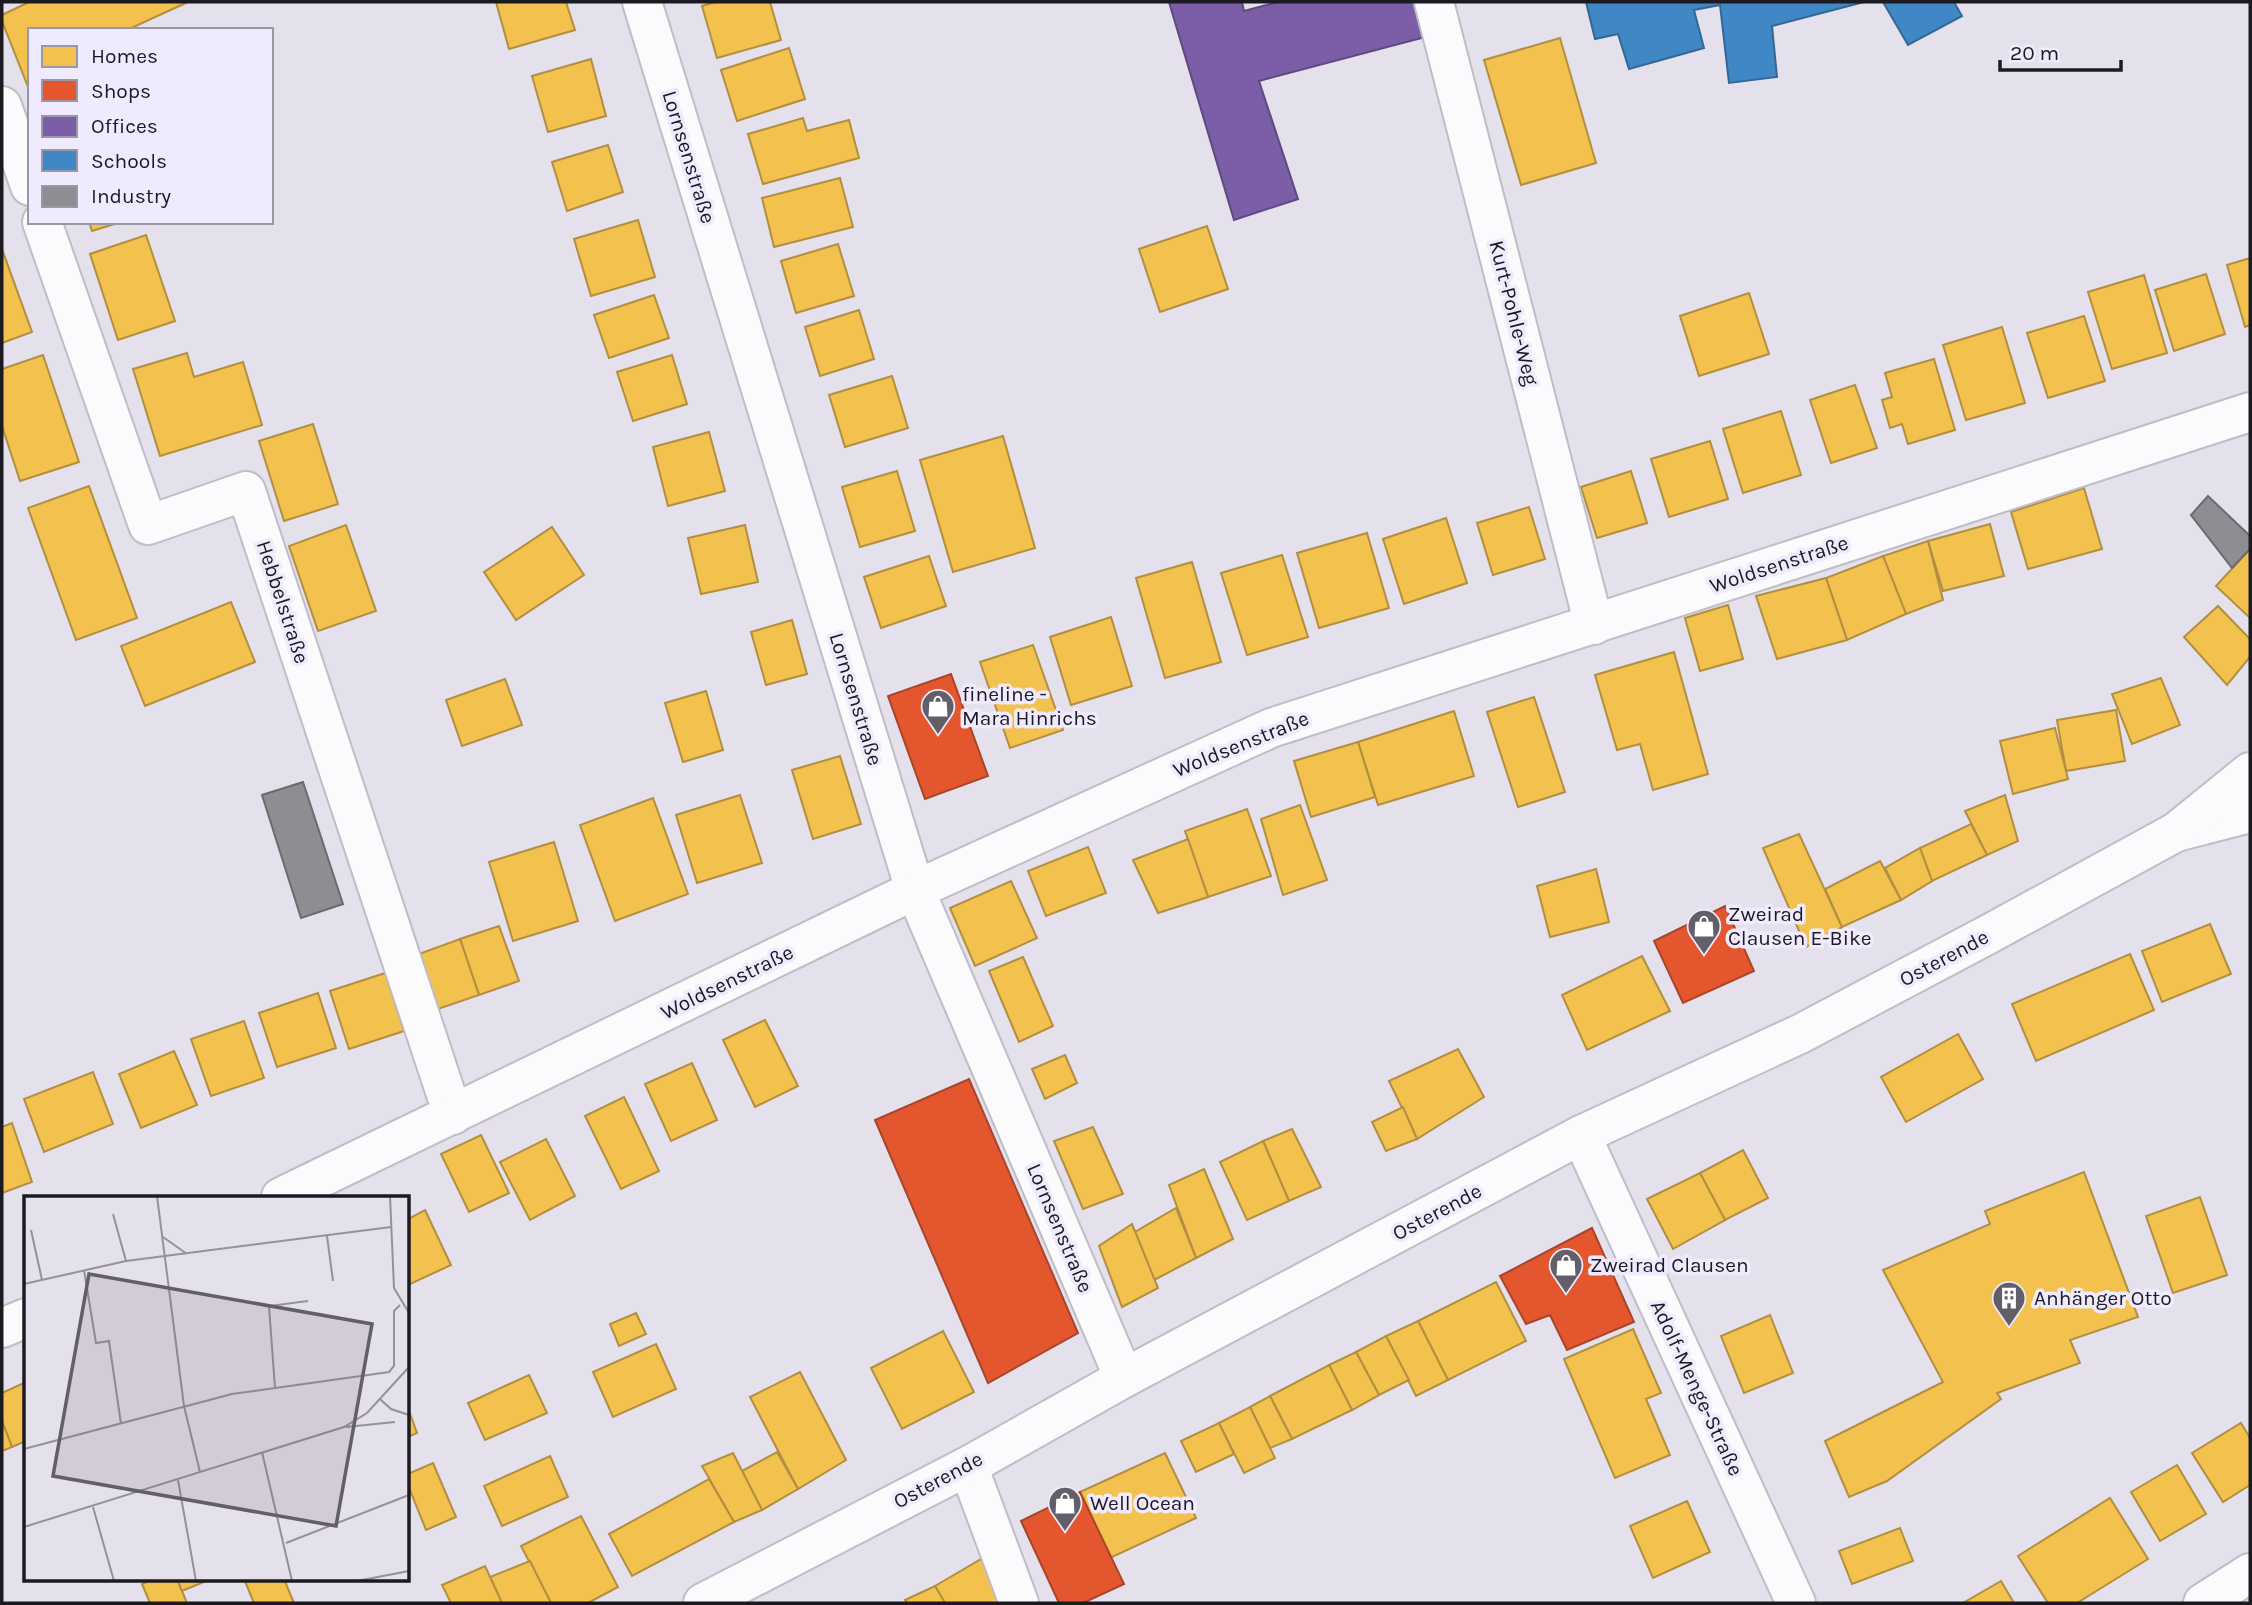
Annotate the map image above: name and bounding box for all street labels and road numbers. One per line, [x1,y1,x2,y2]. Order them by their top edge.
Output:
street label: Lornsenstraße [657,88,721,226]
street label: Kurt-Pohle-Weg [1484,238,1544,388]
street label: Woldsenstraße [1707,530,1851,598]
street label: Hebbelstraße [252,537,314,667]
street label: Lornsenstraße [824,630,888,768]
street label: Woldsenstraße [1170,706,1312,782]
street label: Osterende [1895,925,1993,991]
street label: Woldsenstraße [657,940,797,1024]
street label: Lornsenstraße [1022,1160,1098,1296]
street label: Osterende [1388,1179,1486,1245]
street label: Adolf-Menge-Straße [1646,1296,1748,1480]
street label: Osterende [889,1447,987,1513]

